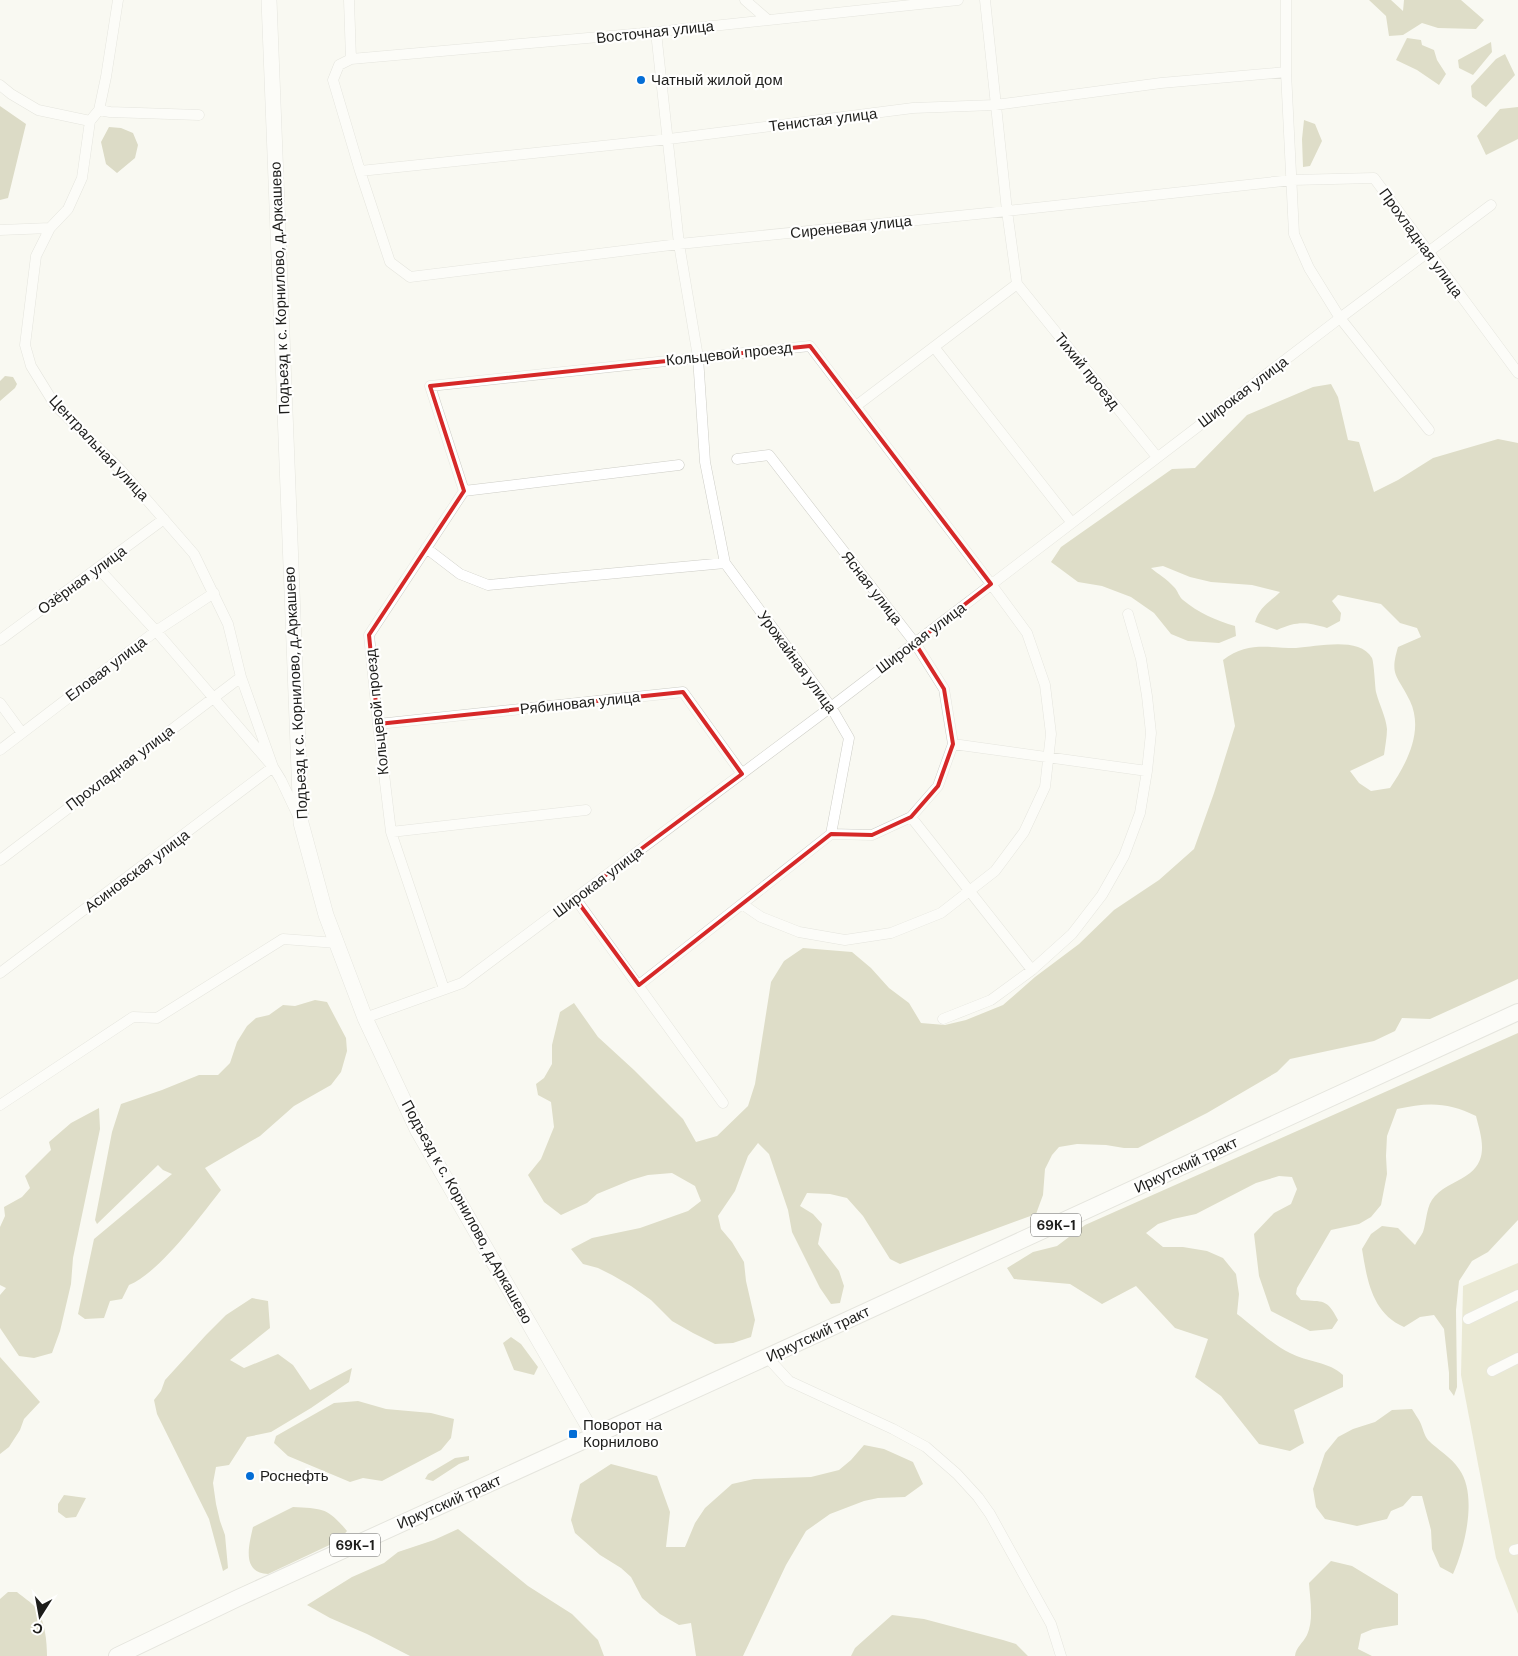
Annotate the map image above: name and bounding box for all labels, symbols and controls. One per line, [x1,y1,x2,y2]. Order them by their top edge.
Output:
street label: Восточная улица [595,16,716,48]
place label: Чатный жилой дом [651,70,783,90]
marker: Чатный жилой дом [635,74,647,86]
street label: Тенистая улица [768,103,879,137]
street label: Подъезд к с. Корнилово, д.Аркашево [266,161,294,415]
street label: Прохладная улица [1375,184,1468,302]
street label: Сиреневая улица [789,211,913,243]
street label: Тихий проезд [1050,328,1124,414]
street label: Кольцевой проезд [665,337,793,371]
street label: Широкая улица [1194,351,1292,432]
street label: Центральная улица [45,391,154,506]
street label: Озёрная улица [34,541,131,619]
street label: Ясная улица [837,547,907,629]
street label: Подъезд к с. Корнилово, д.Аркашево [279,566,313,820]
street label: Широкая улица [872,597,970,678]
street label: Урожайная улица [753,607,841,718]
street label: Еловая улица [61,632,151,706]
street label: Кольцевой проезд [360,648,394,776]
street label: Рябиновая улица [519,687,642,719]
street label: Прохладная улица [62,720,179,815]
street label: Асиновская улица [81,825,194,917]
street label: Широкая улица [549,841,647,922]
street label: Подъезд к с. Корнилово, д.Аркашево [397,1097,537,1327]
street label: Иркутский тракт [1131,1132,1241,1198]
road number: 69К-1 [1031,1214,1081,1236]
street label: Иркутский тракт [763,1301,873,1367]
place label: Поворот на Корнилово [583,1415,663,1452]
marker: Поворот на Корнилово [567,1428,579,1440]
place label: Роснефть [260,1466,329,1486]
marker: Роснефть [244,1470,256,1482]
street label: Иркутский тракт [394,1470,504,1534]
road number: 69К-1 [330,1534,380,1556]
north arrow [15,1591,65,1641]
text: С [31,1619,44,1639]

